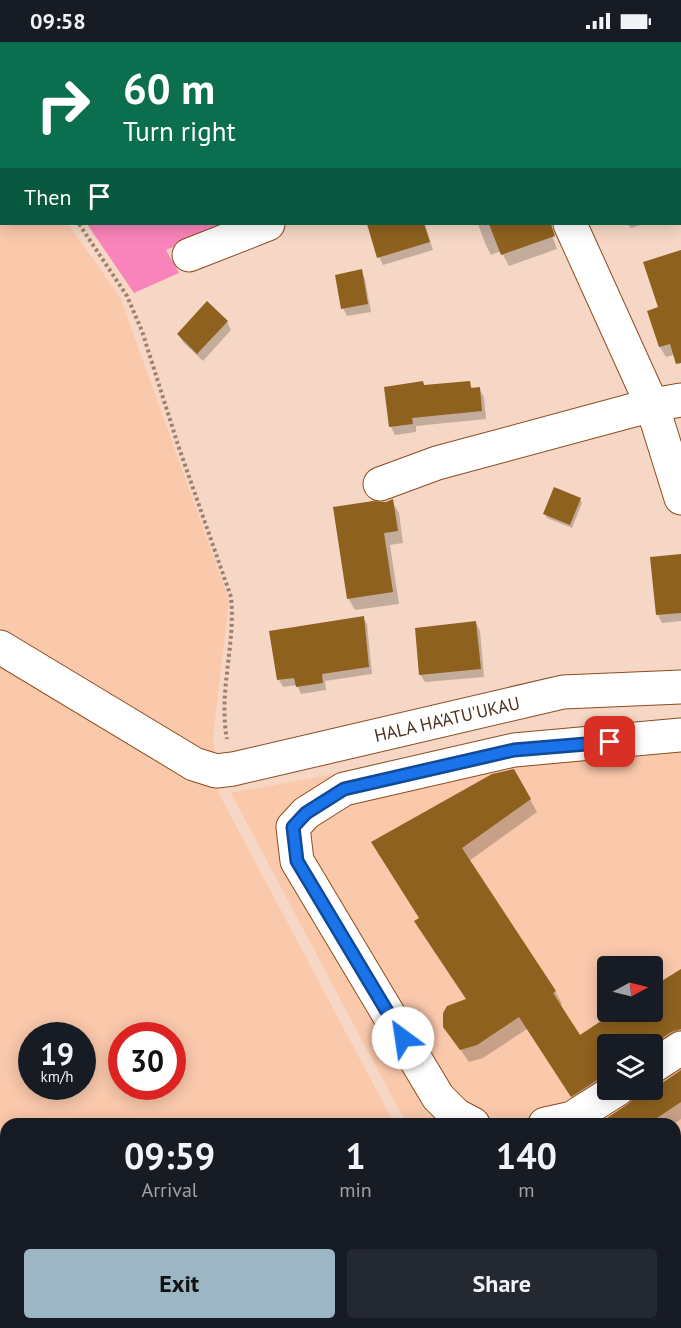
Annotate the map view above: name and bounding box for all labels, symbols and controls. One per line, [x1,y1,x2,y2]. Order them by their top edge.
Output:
text: 09:58 [30,7,86,35]
text: 60 m [123,61,215,116]
icon: right [24,66,102,144]
text: Turn right [123,114,236,148]
icon: arrive [83,180,116,213]
text: Then [24,183,71,211]
street label: HALA HA'ATU'UKAU [372,691,522,747]
pin [584,716,635,767]
icon: arrive [593,725,626,758]
north arrow [597,956,663,1022]
map controls [597,956,663,1100]
position arrow [371,1006,435,1070]
speed limit sign: 30 [108,1022,186,1100]
text: 19 [40,1034,74,1073]
button: layers [597,1034,663,1100]
text: km/h [41,1067,73,1086]
text: 09:59 [124,1132,215,1179]
text: 1 [345,1132,366,1179]
text: 140 [496,1132,557,1179]
text: Arrival [142,1177,198,1203]
text: min [339,1177,372,1203]
text: m [518,1177,535,1203]
button: Exit [24,1249,335,1318]
button: Share [347,1249,657,1318]

